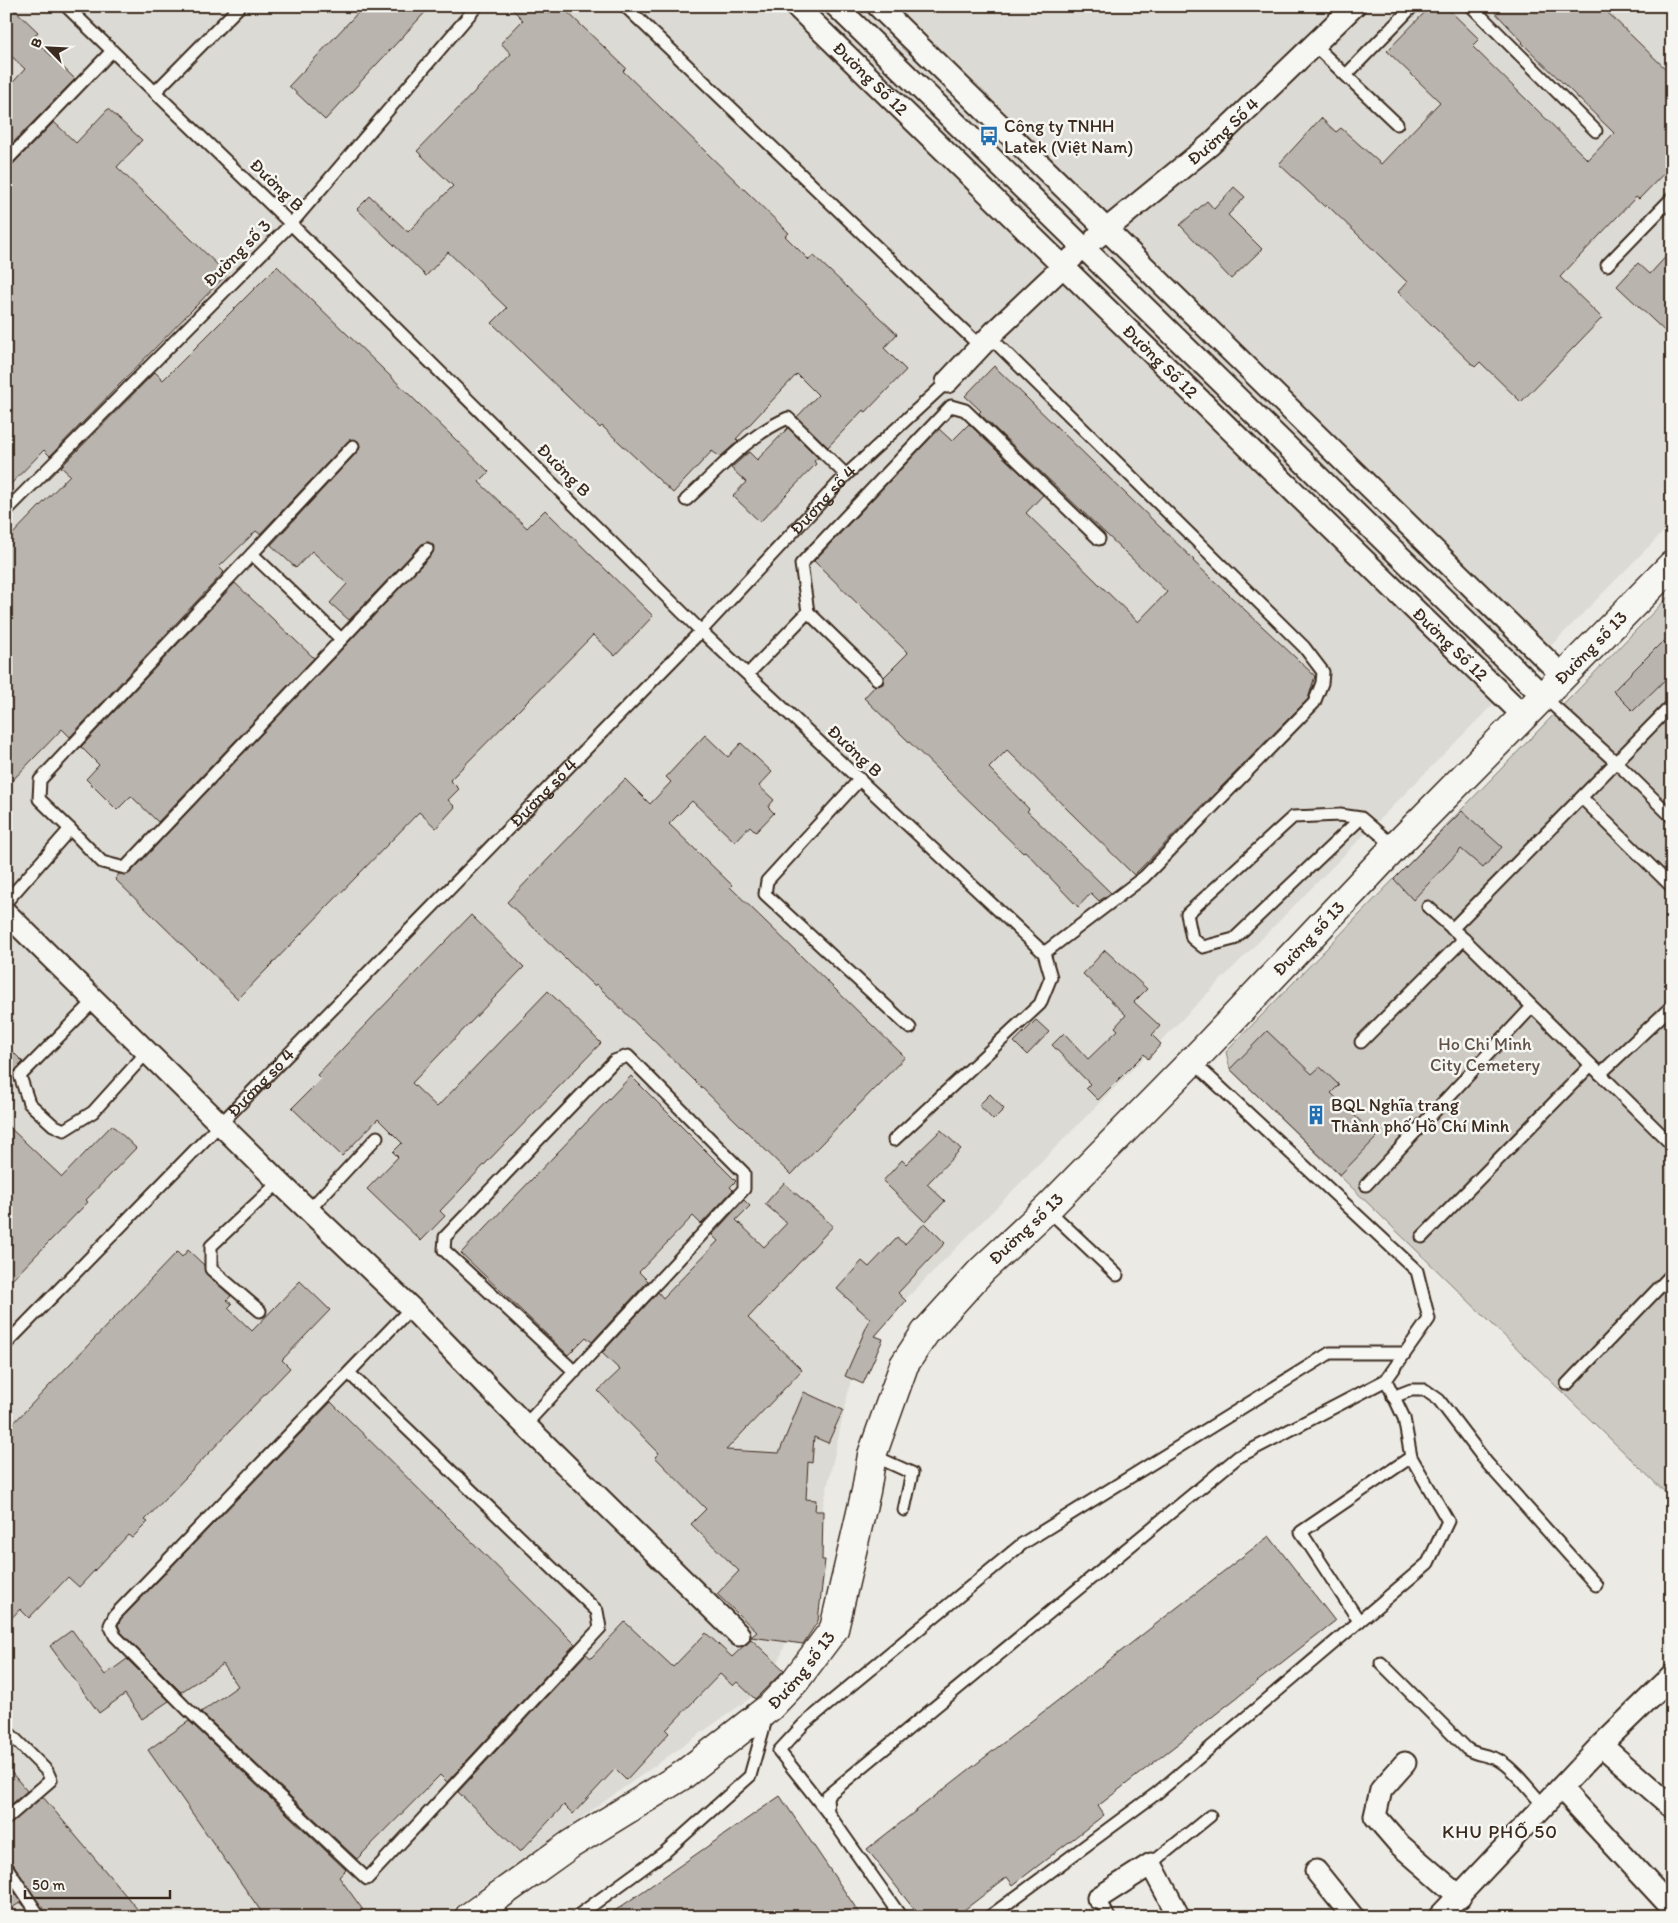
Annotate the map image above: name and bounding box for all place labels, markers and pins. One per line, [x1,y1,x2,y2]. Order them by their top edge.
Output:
place label: Công ty TNHH Latek (Việt Nam) [1004,115,1133,158]
bus stop icon: Công ty TNHH Latek (Việt Nam) [978,125,1000,147]
place label: BQL Nghĩa trang Thành phố Hồ Chí Minh [1331,1094,1510,1137]
building icon: BQL Nghĩa trang Thành phố Hồ Chí Minh [1305,1104,1327,1126]

